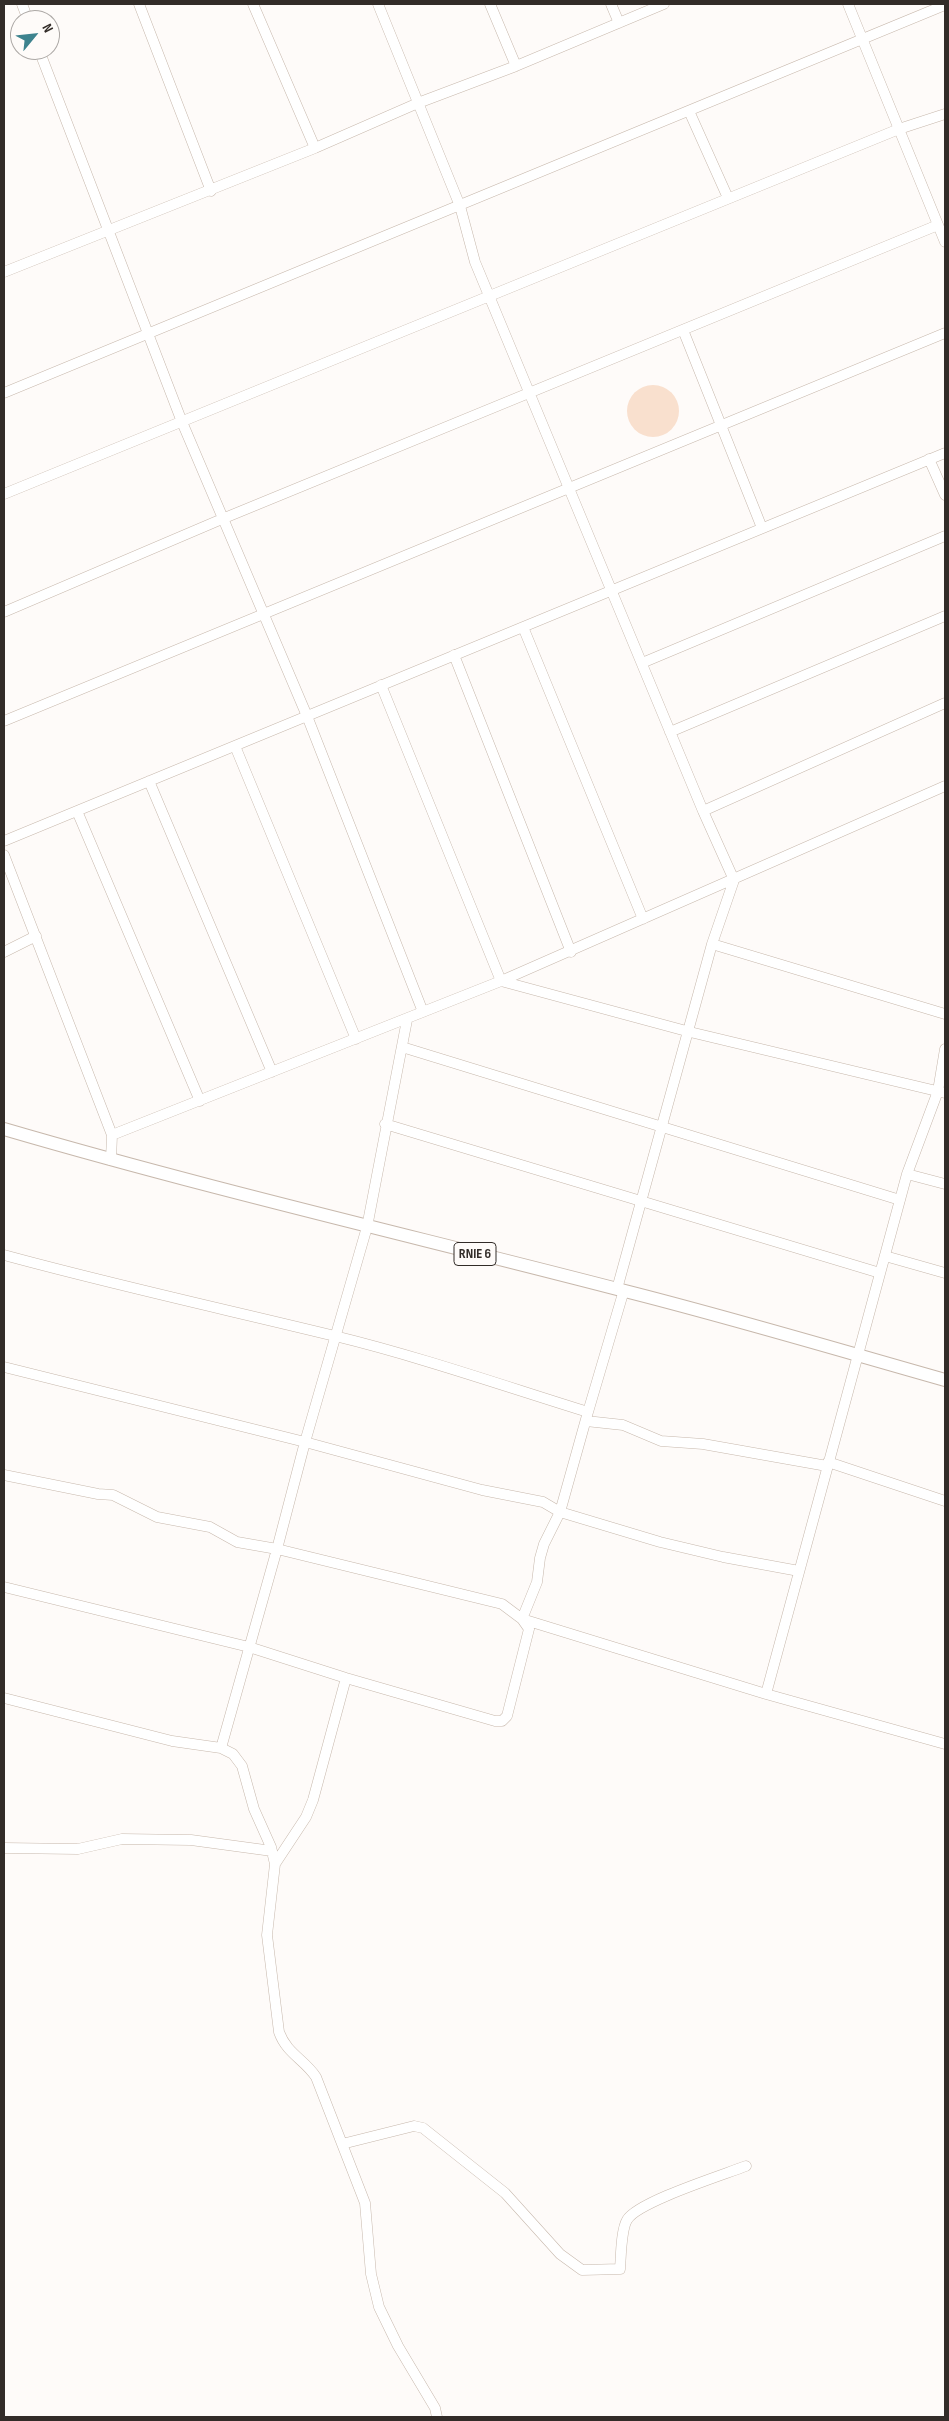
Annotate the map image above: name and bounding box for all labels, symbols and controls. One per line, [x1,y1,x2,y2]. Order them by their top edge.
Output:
north arrow [10,10,60,60]
text: N [39,21,57,35]
road number: RNIE 6 [454,1242,496,1266]

